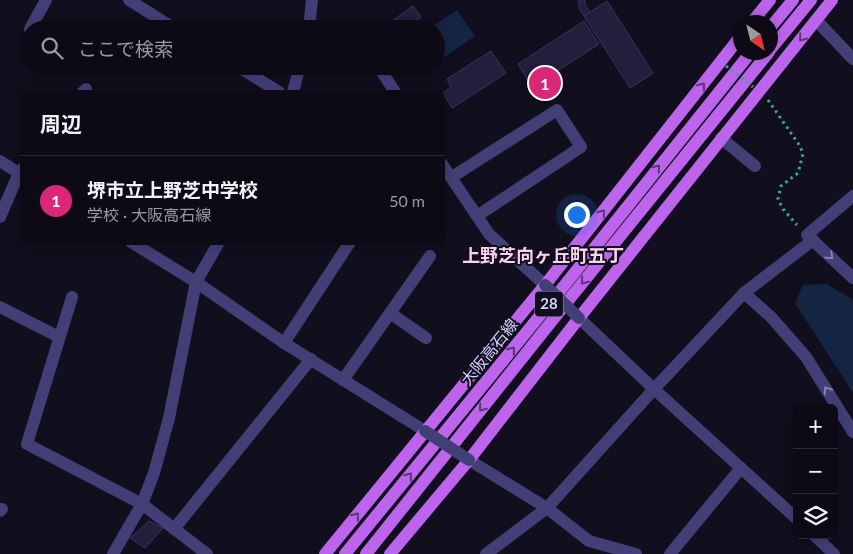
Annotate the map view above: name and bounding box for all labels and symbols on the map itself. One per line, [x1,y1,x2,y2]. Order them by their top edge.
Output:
north arrow [733,15,778,60]
one-way arrow [799,32,807,41]
pin: 1 [529,64,561,102]
one-way arrow [696,82,705,92]
one-way arrow [652,165,661,174]
your location [564,202,590,228]
one-way arrow [596,210,605,219]
district label: 上野芝向ヶ丘町五丁 [462,244,624,266]
one-way arrow [824,250,833,259]
one-way arrow [581,275,589,284]
road number: 28 [535,292,563,316]
street label: 大阪高石線 [456,315,521,389]
one-way arrow [506,347,514,356]
one-way arrow [824,387,833,396]
one-way arrow [480,402,488,411]
one-way arrow [403,472,412,481]
one-way arrow [350,513,358,522]

